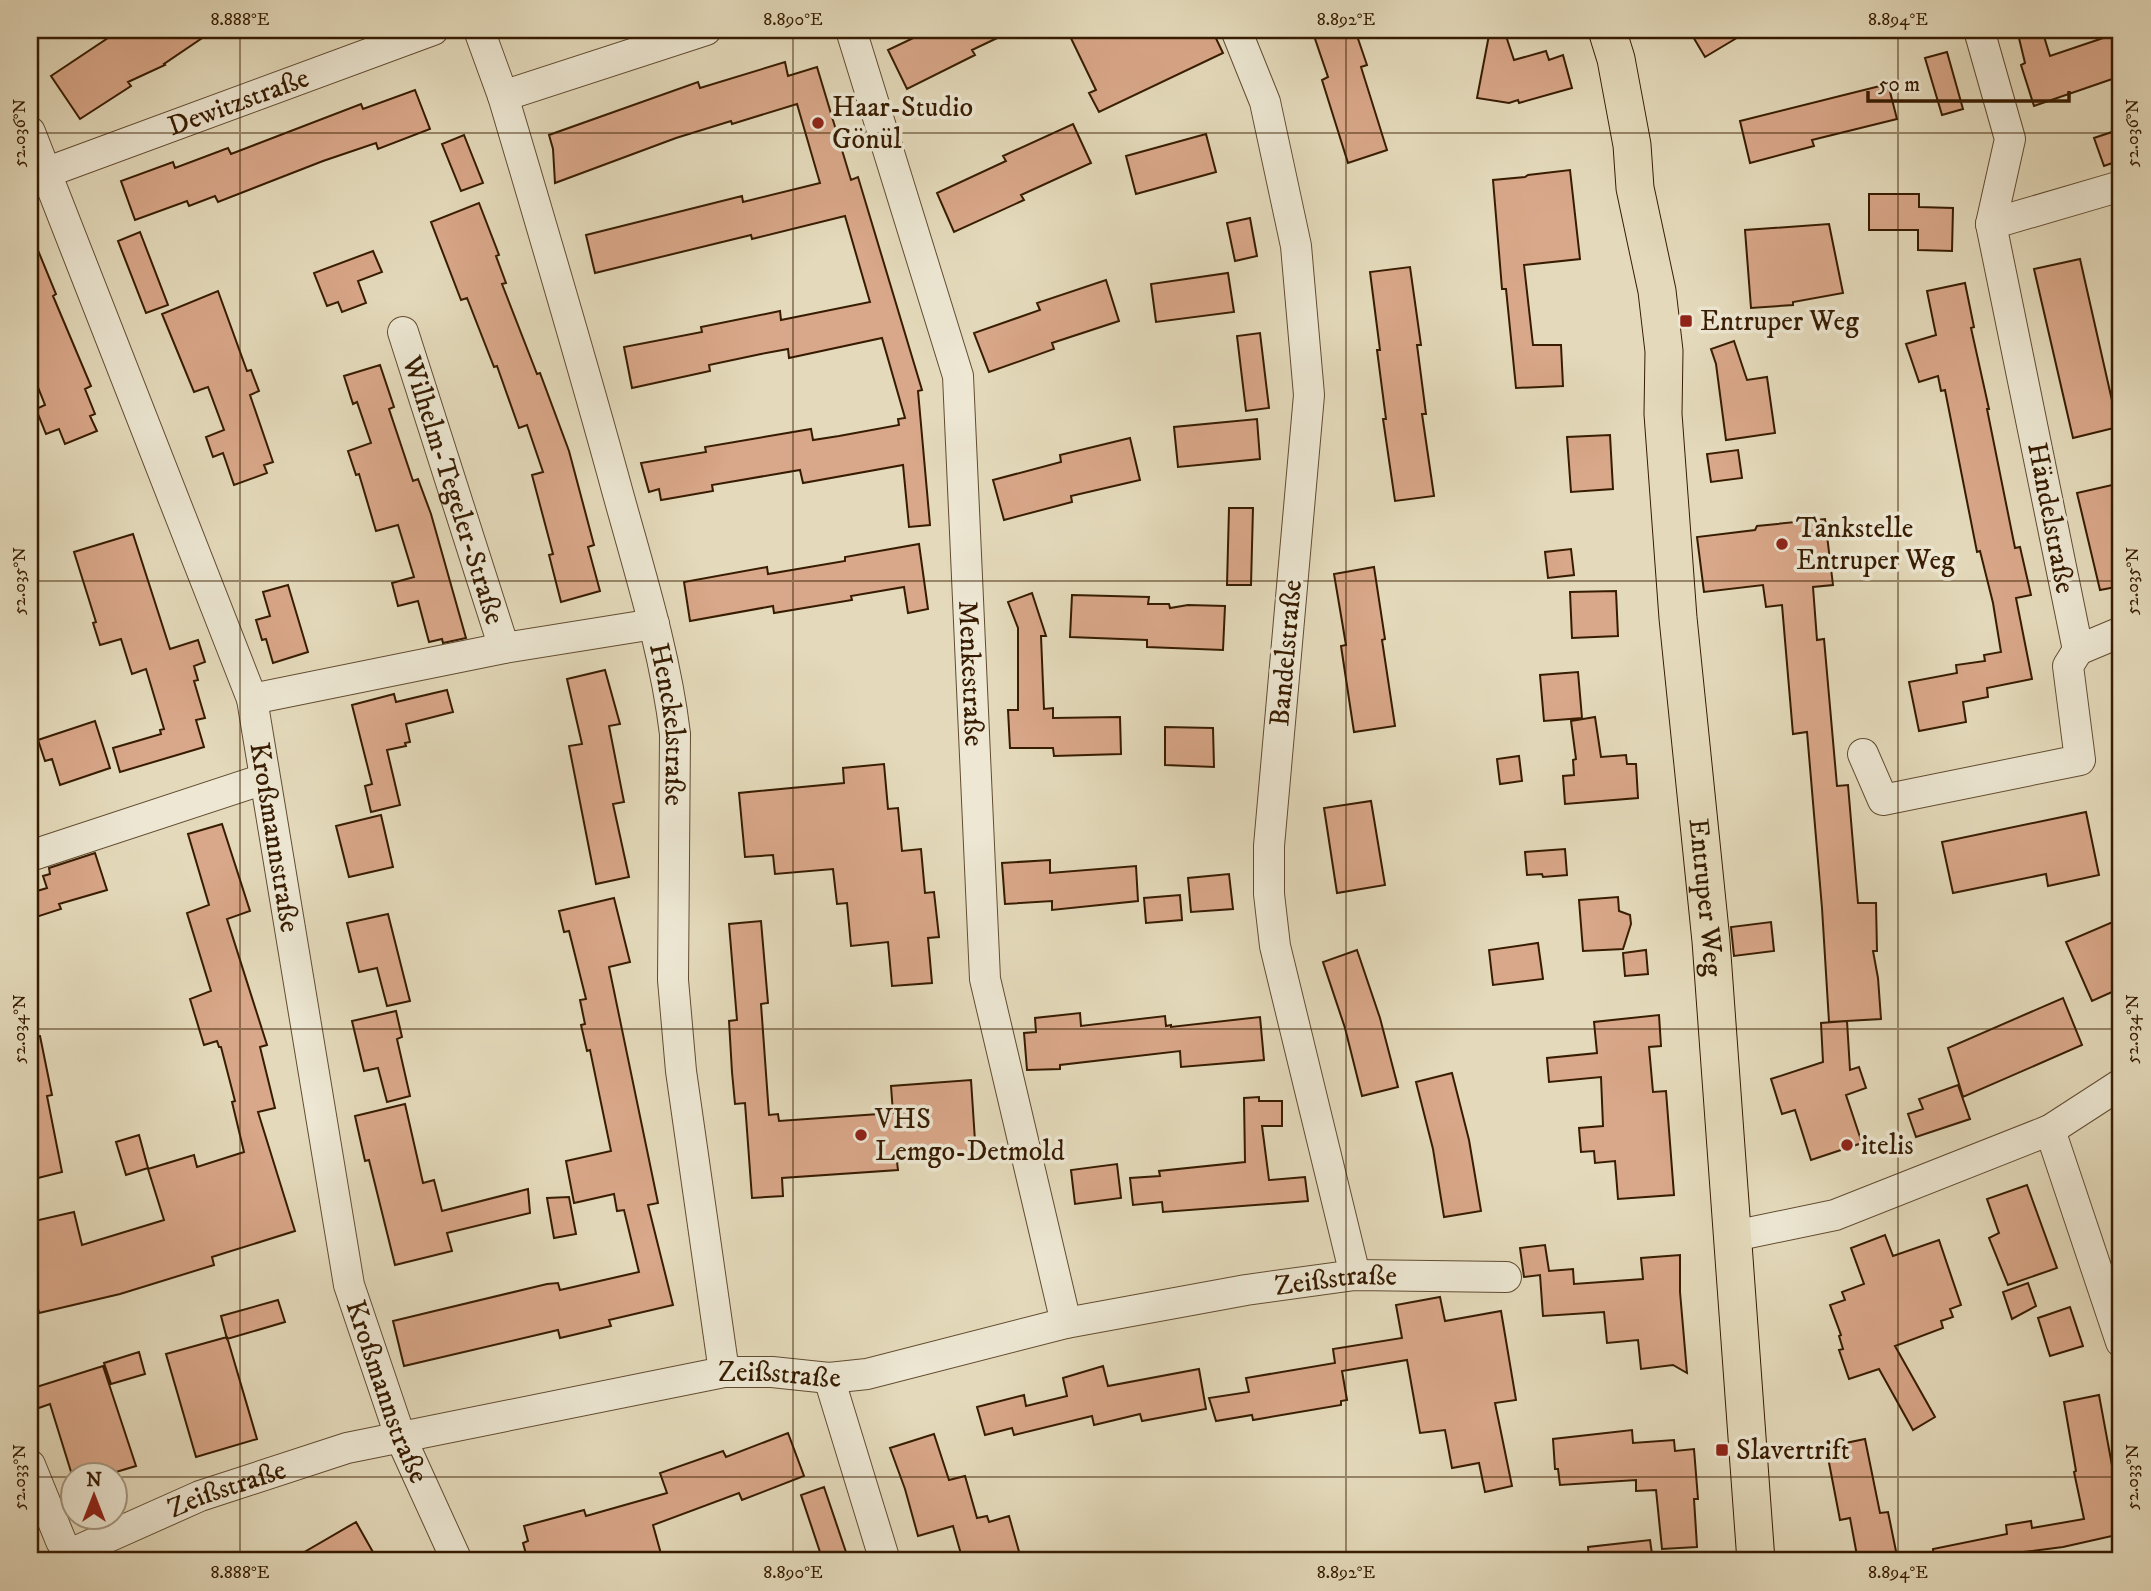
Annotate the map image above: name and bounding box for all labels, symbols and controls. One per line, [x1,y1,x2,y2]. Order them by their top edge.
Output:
text: 8.888°E [211,9,270,31]
text: 8.890°E [763,9,823,31]
text: 8.892°E [1317,9,1376,31]
text: 8.894°E [1868,9,1928,31]
street label: Dewitzstraße [163,60,314,144]
scale bar [1868,60,2069,104]
text: 50 m [1878,72,1920,98]
place label: Haar-Studio Gönül [832,90,973,157]
text: 52.036°N [9,98,31,167]
text: 52.036°N [2122,98,2144,167]
marker: Haar-Studio Gönül [810,115,826,131]
place label: Entruper Weg [1700,304,1859,339]
marker: Entruper Weg [1678,313,1694,329]
street label: Wilhelm-Tegeler-Straße [394,351,513,629]
street label: Händelstraße [2019,440,2083,596]
place label: Tankstelle Entruper Weg [1796,511,1955,578]
marker: Tankstelle Entruper Weg [1774,536,1790,552]
text: 52.035°N [9,547,31,615]
text: 52.035°N [2122,547,2144,615]
street label: Bandelstraße [1262,578,1310,728]
street label: Menkestraße [951,600,992,747]
street label: Henckelstraße [641,639,693,806]
street label: Kroßmannstraße [242,740,308,935]
street label: Entruper Weg [1681,816,1731,978]
text: 52.034°N [9,994,31,1064]
text: 52.034°N [2122,994,2144,1064]
place label: VHS Lemgo-Detmold [874,1102,1065,1169]
marker: VHS Lemgo-Detmold [853,1127,869,1143]
place label: itelis [1861,1128,1914,1163]
marker: itelis [1839,1137,1855,1153]
street label: Zeißstraße [1272,1257,1397,1303]
street label: Kroßmannstraße [338,1296,437,1489]
street label: Zeißstraße [718,1355,842,1395]
place label: Slavertrift [1736,1433,1850,1468]
marker: Slavertrift [1714,1442,1730,1458]
text: 52.033°N [9,1444,31,1510]
text: 52.033°N [2122,1444,2144,1510]
street label: Zeißstraße [162,1452,290,1526]
north arrow [60,1462,130,1532]
text: N [86,1469,102,1492]
text: 8.888°E [211,1562,270,1584]
text: 8.890°E [763,1562,823,1584]
text: 8.892°E [1317,1562,1376,1584]
text: 8.894°E [1868,1562,1928,1584]

